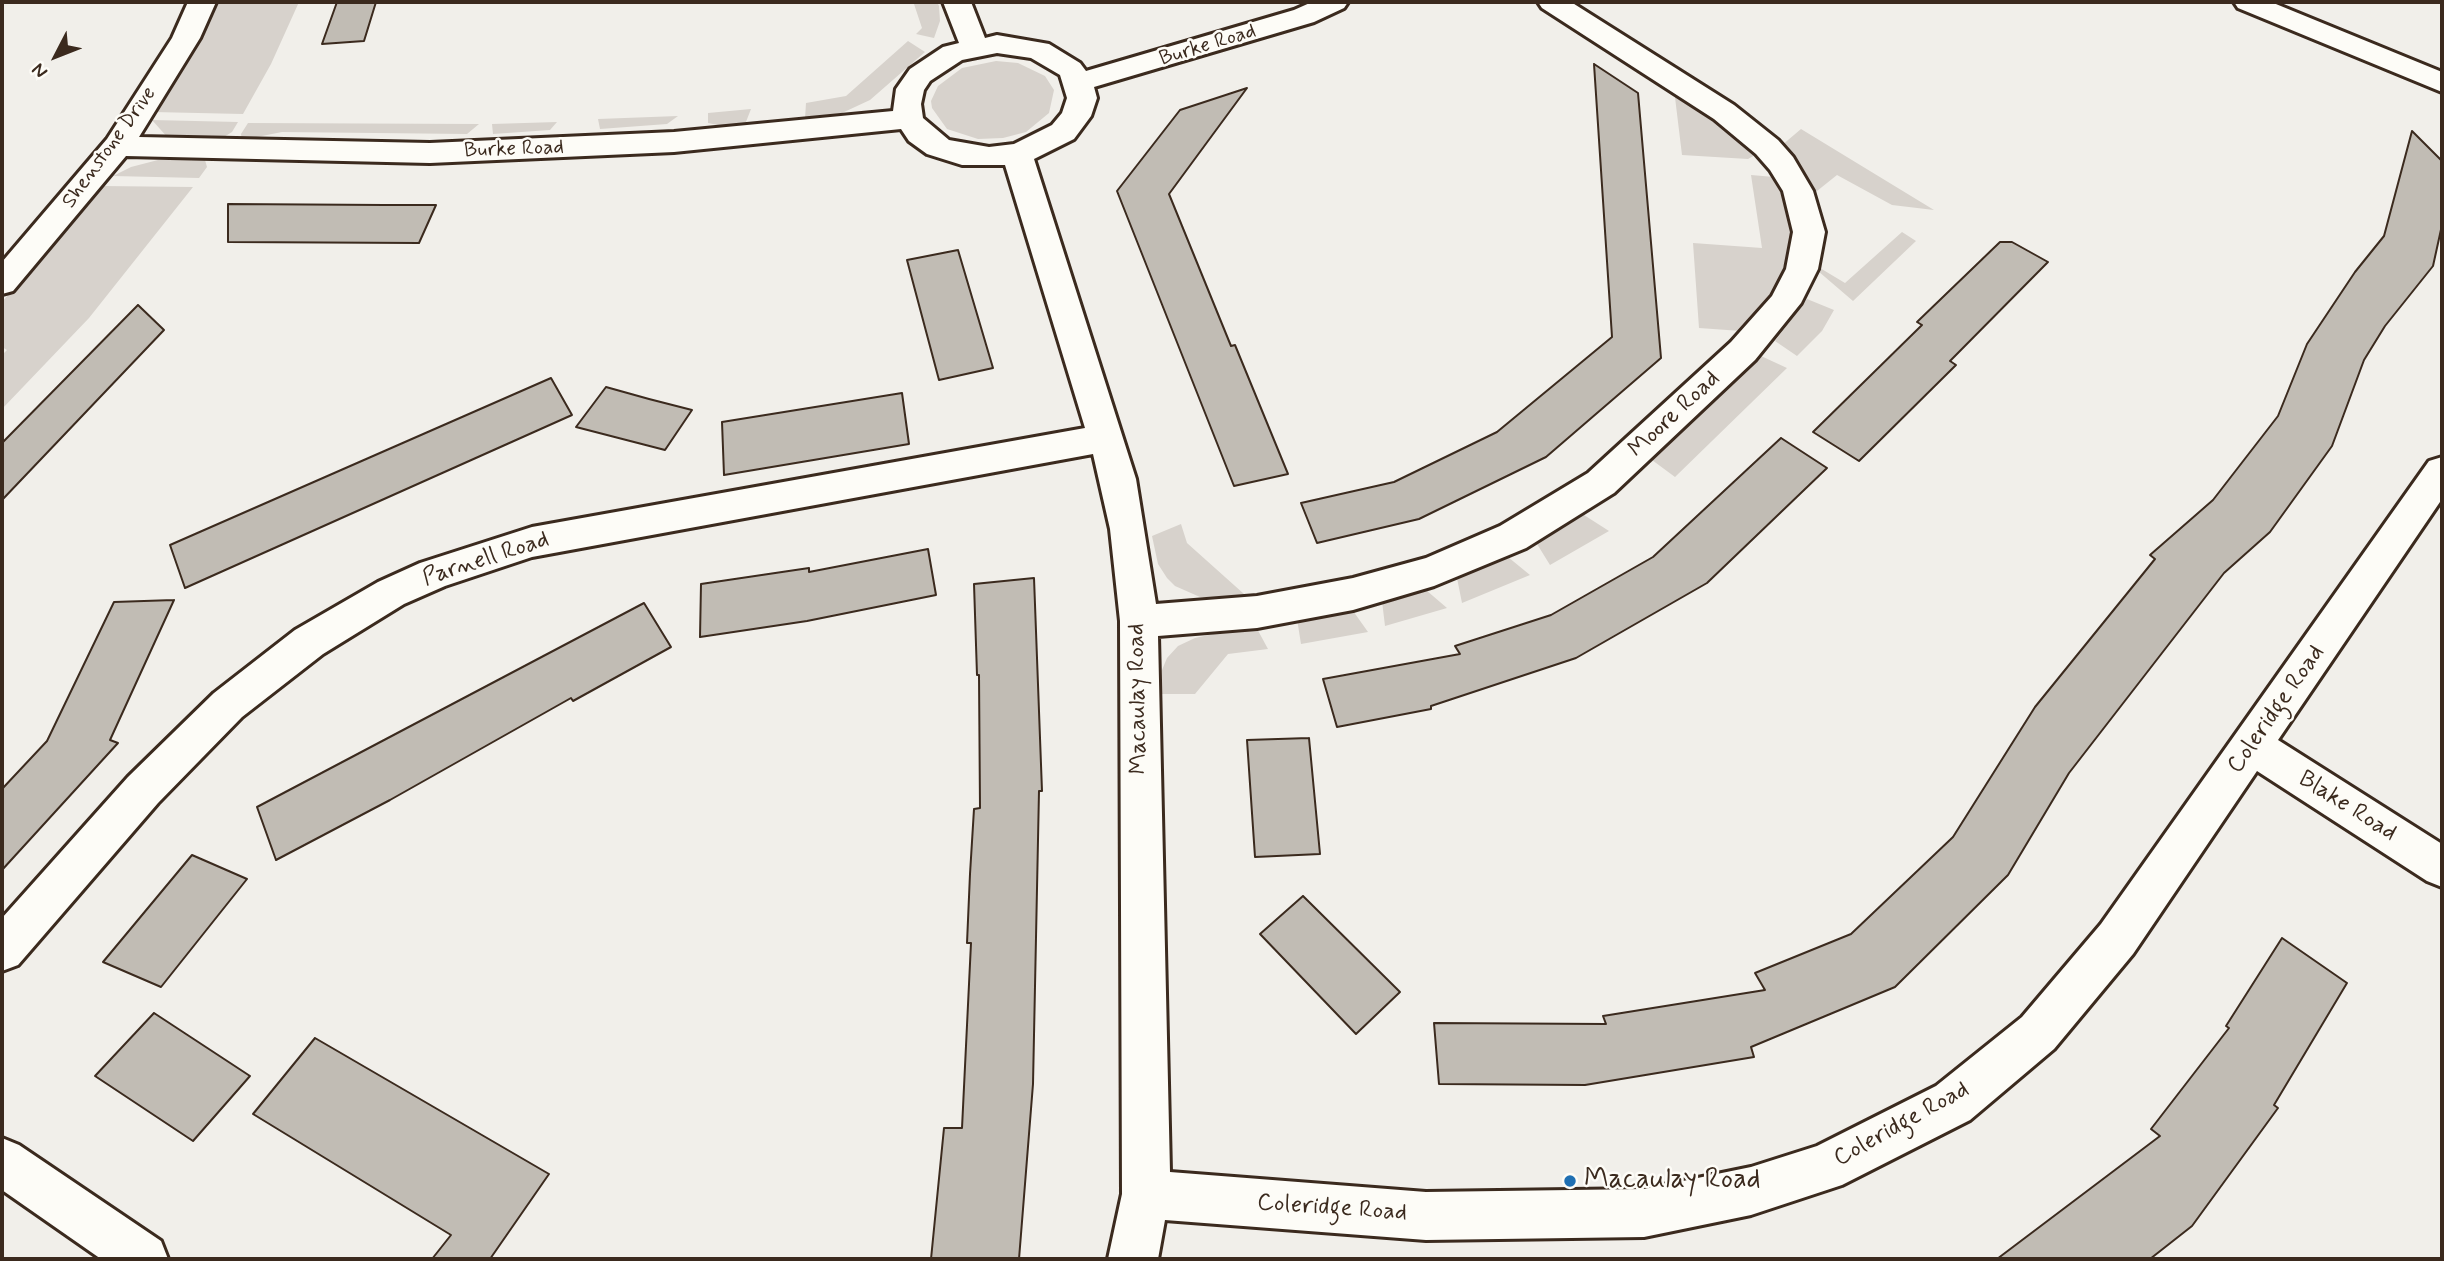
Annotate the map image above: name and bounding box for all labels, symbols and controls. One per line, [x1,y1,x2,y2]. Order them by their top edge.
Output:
street label: Burke Road [1157,19,1259,73]
north arrow [21,21,91,91]
text: N [26,57,54,83]
street label: Shenstone Drive [57,82,163,214]
street label: Burke Road [464,136,564,164]
street label: Moore Road [1623,365,1727,465]
street label: Parnell Road [419,526,553,594]
street label: Macaulay Road [1123,623,1155,775]
street label: Coleridge Road [2222,640,2332,780]
street label: Blake Road [2292,765,2402,849]
street label: Coleridge Road [1829,1076,1975,1174]
place label: Macaulay Road [1584,1164,1761,1198]
marker: Macaulay Road [1562,1173,1578,1189]
street label: Coleridge Road [1256,1189,1408,1229]

